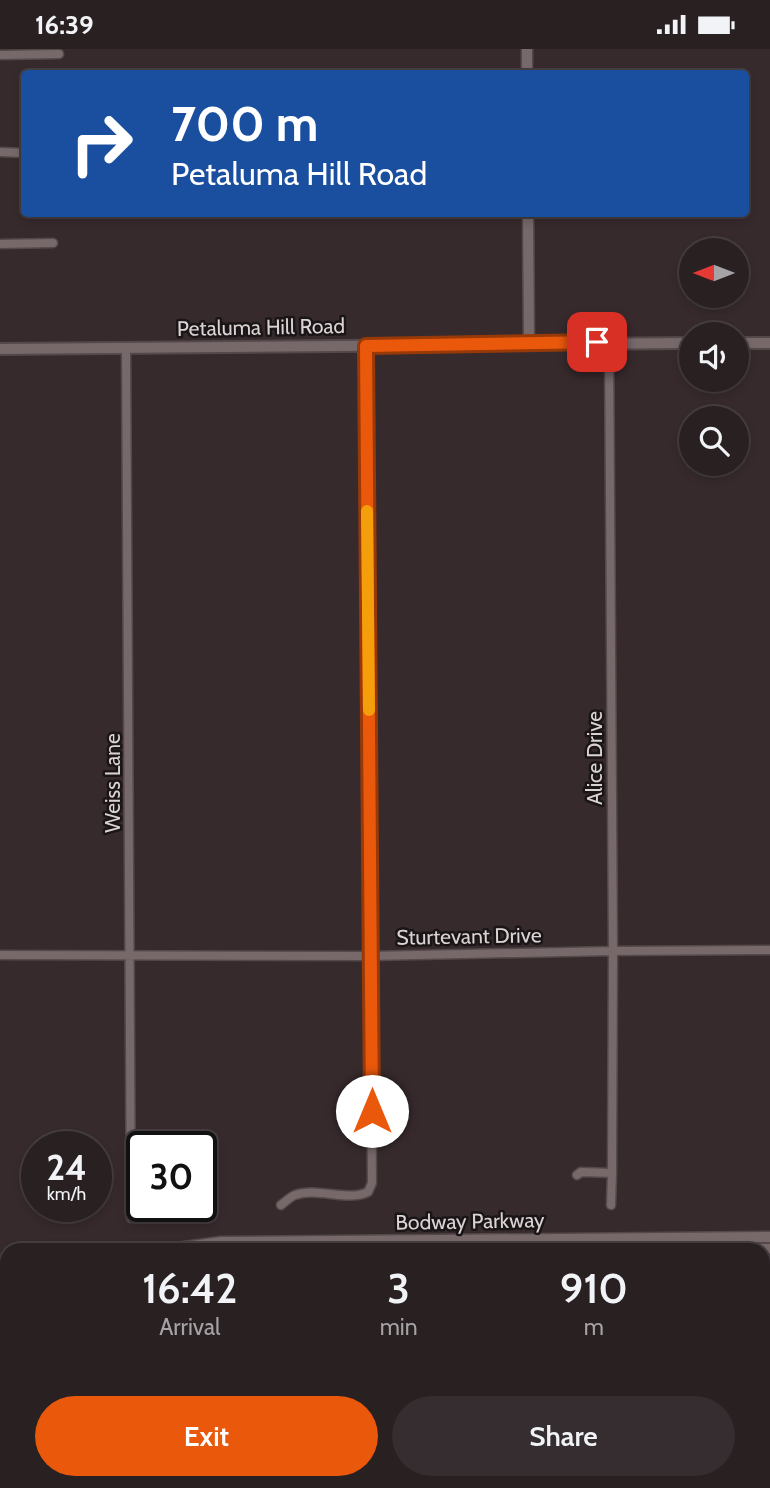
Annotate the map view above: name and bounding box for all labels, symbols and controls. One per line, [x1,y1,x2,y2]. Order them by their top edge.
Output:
text: 16:39 [35,9,94,41]
text: 700 m [171,94,318,153]
icon: right [56,98,147,189]
text: Petaluma Hill Road [171,154,427,193]
north arrow [679,238,749,308]
map controls [679,238,749,476]
pin [567,312,627,372]
street label: Petaluma Hill Road [177,313,345,341]
button: sound [679,322,749,392]
icon: arrive [578,323,616,361]
button: search [679,406,749,476]
street label: Alice Drive [582,711,607,805]
street label: Weiss Lane [100,733,125,833]
street label: Sturtevant Drive [396,922,542,950]
position arrow [335,1074,409,1148]
speed limit sign: 30 [126,1131,217,1222]
text: 24 [46,1146,87,1189]
text: km/h [47,1183,86,1205]
street label: Bodway Parkway [395,1207,545,1235]
text: 16:42 [142,1262,237,1314]
text: 3 [387,1262,410,1314]
text: 910 [560,1262,628,1314]
text: Arrival [159,1313,220,1341]
text: min [380,1313,418,1341]
text: m [584,1313,604,1341]
button: Exit [35,1396,378,1476]
button: Share [392,1396,735,1476]

